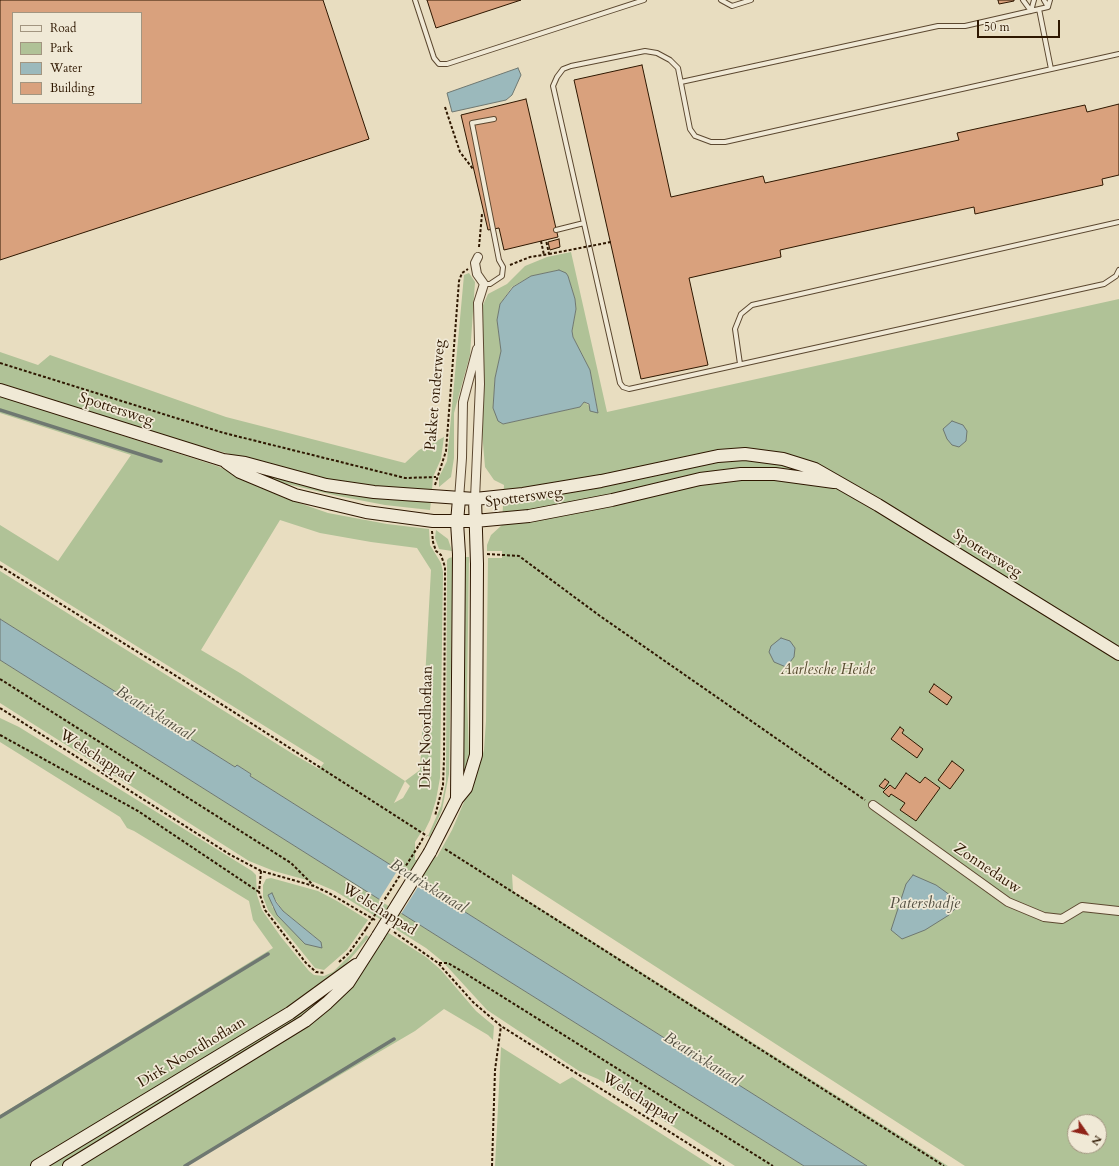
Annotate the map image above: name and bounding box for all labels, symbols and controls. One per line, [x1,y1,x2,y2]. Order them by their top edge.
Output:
legend [12,12,142,104]
scale bar [979,12,1062,38]
text: 50 m [984,19,1010,35]
text: Road [50,20,76,36]
text: Park [50,40,73,56]
text: Water [50,60,82,76]
text: Building [50,80,94,96]
street label: Pakket onderweg [422,339,450,451]
street label: Spottersweg [76,389,156,431]
street label: Spottersweg [484,484,564,512]
street label: Spottersweg [949,526,1025,582]
park label: Aarlesche Heide [781,662,875,680]
street label: Dirk Noordhoflaan [417,665,437,789]
water label: Beatrixkanaal [112,683,196,745]
street label: Welschappad [56,727,136,787]
street label: Zonnedauw [950,840,1024,898]
water label: Beatrixkanaal [386,856,470,918]
street label: Welschappad [339,880,419,940]
water label: Patersbadje [890,894,960,914]
street label: Dirk Noordhoflaan [135,1014,249,1092]
water label: Beatrixkanaal [660,1029,744,1091]
street label: Welschappad [599,1069,679,1129]
north arrow [1067,1114,1107,1154]
text: N [1088,1132,1105,1149]

